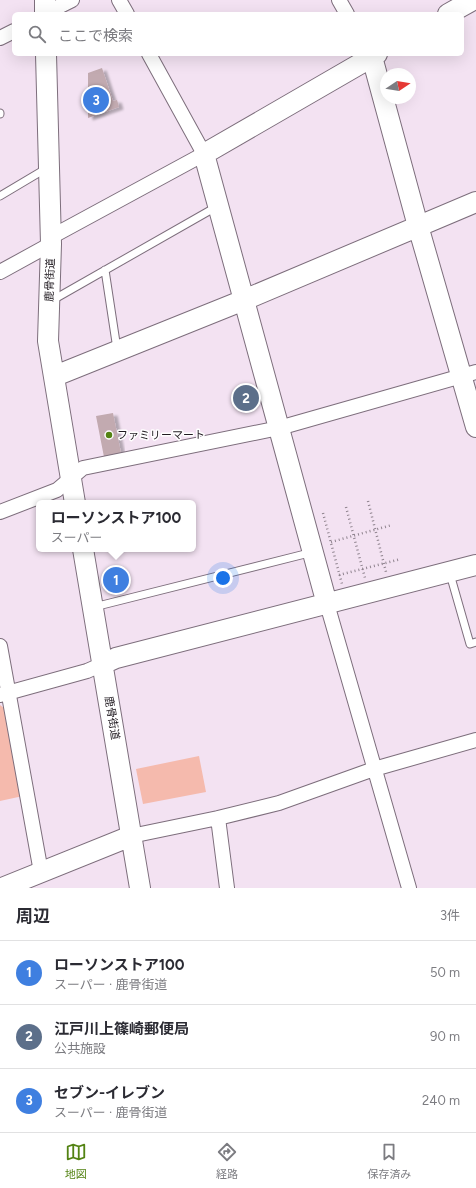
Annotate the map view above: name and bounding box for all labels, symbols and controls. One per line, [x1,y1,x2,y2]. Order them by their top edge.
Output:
search box [12,12,464,56]
icon: search [26,23,48,45]
text: ここで検索 [58,27,133,45]
north arrow [380,68,416,104]
pin: 3 [83,85,109,115]
street label: 鹿骨街道 [43,258,57,302]
pin: 2 [233,383,259,413]
place label: ファミリーマート [117,429,205,442]
marker: ファミリーマート [104,430,114,440]
popup [36,500,196,552]
text: ローソンストア100 [51,509,181,527]
text: スーパー [51,530,103,545]
pin: 1 [103,565,129,595]
your location [213,568,233,588]
street label: 鹿骨街道 [102,695,122,741]
text: 周辺 [16,906,50,926]
text: 3件 [440,908,460,923]
text: ローソンストア100 [54,956,184,974]
text: 1 [26,965,32,980]
text: 50 m [430,965,460,980]
text: スーパー · 鹿骨街道 [54,977,168,992]
text: 江戸川上篠崎郵便局 [54,1020,189,1038]
text: 2 [25,1029,33,1044]
text: 90 m [430,1029,460,1044]
text: 公共施設 [54,1041,106,1056]
text: セブン-イレブン [54,1084,165,1102]
text: 3 [25,1093,33,1108]
text: 240 m [422,1093,460,1108]
text: スーパー · 鹿骨街道 [54,1105,168,1120]
tab: 地図 [65,1141,87,1181]
tab: 経路 [216,1141,238,1181]
tab: 保存済み [367,1141,411,1181]

